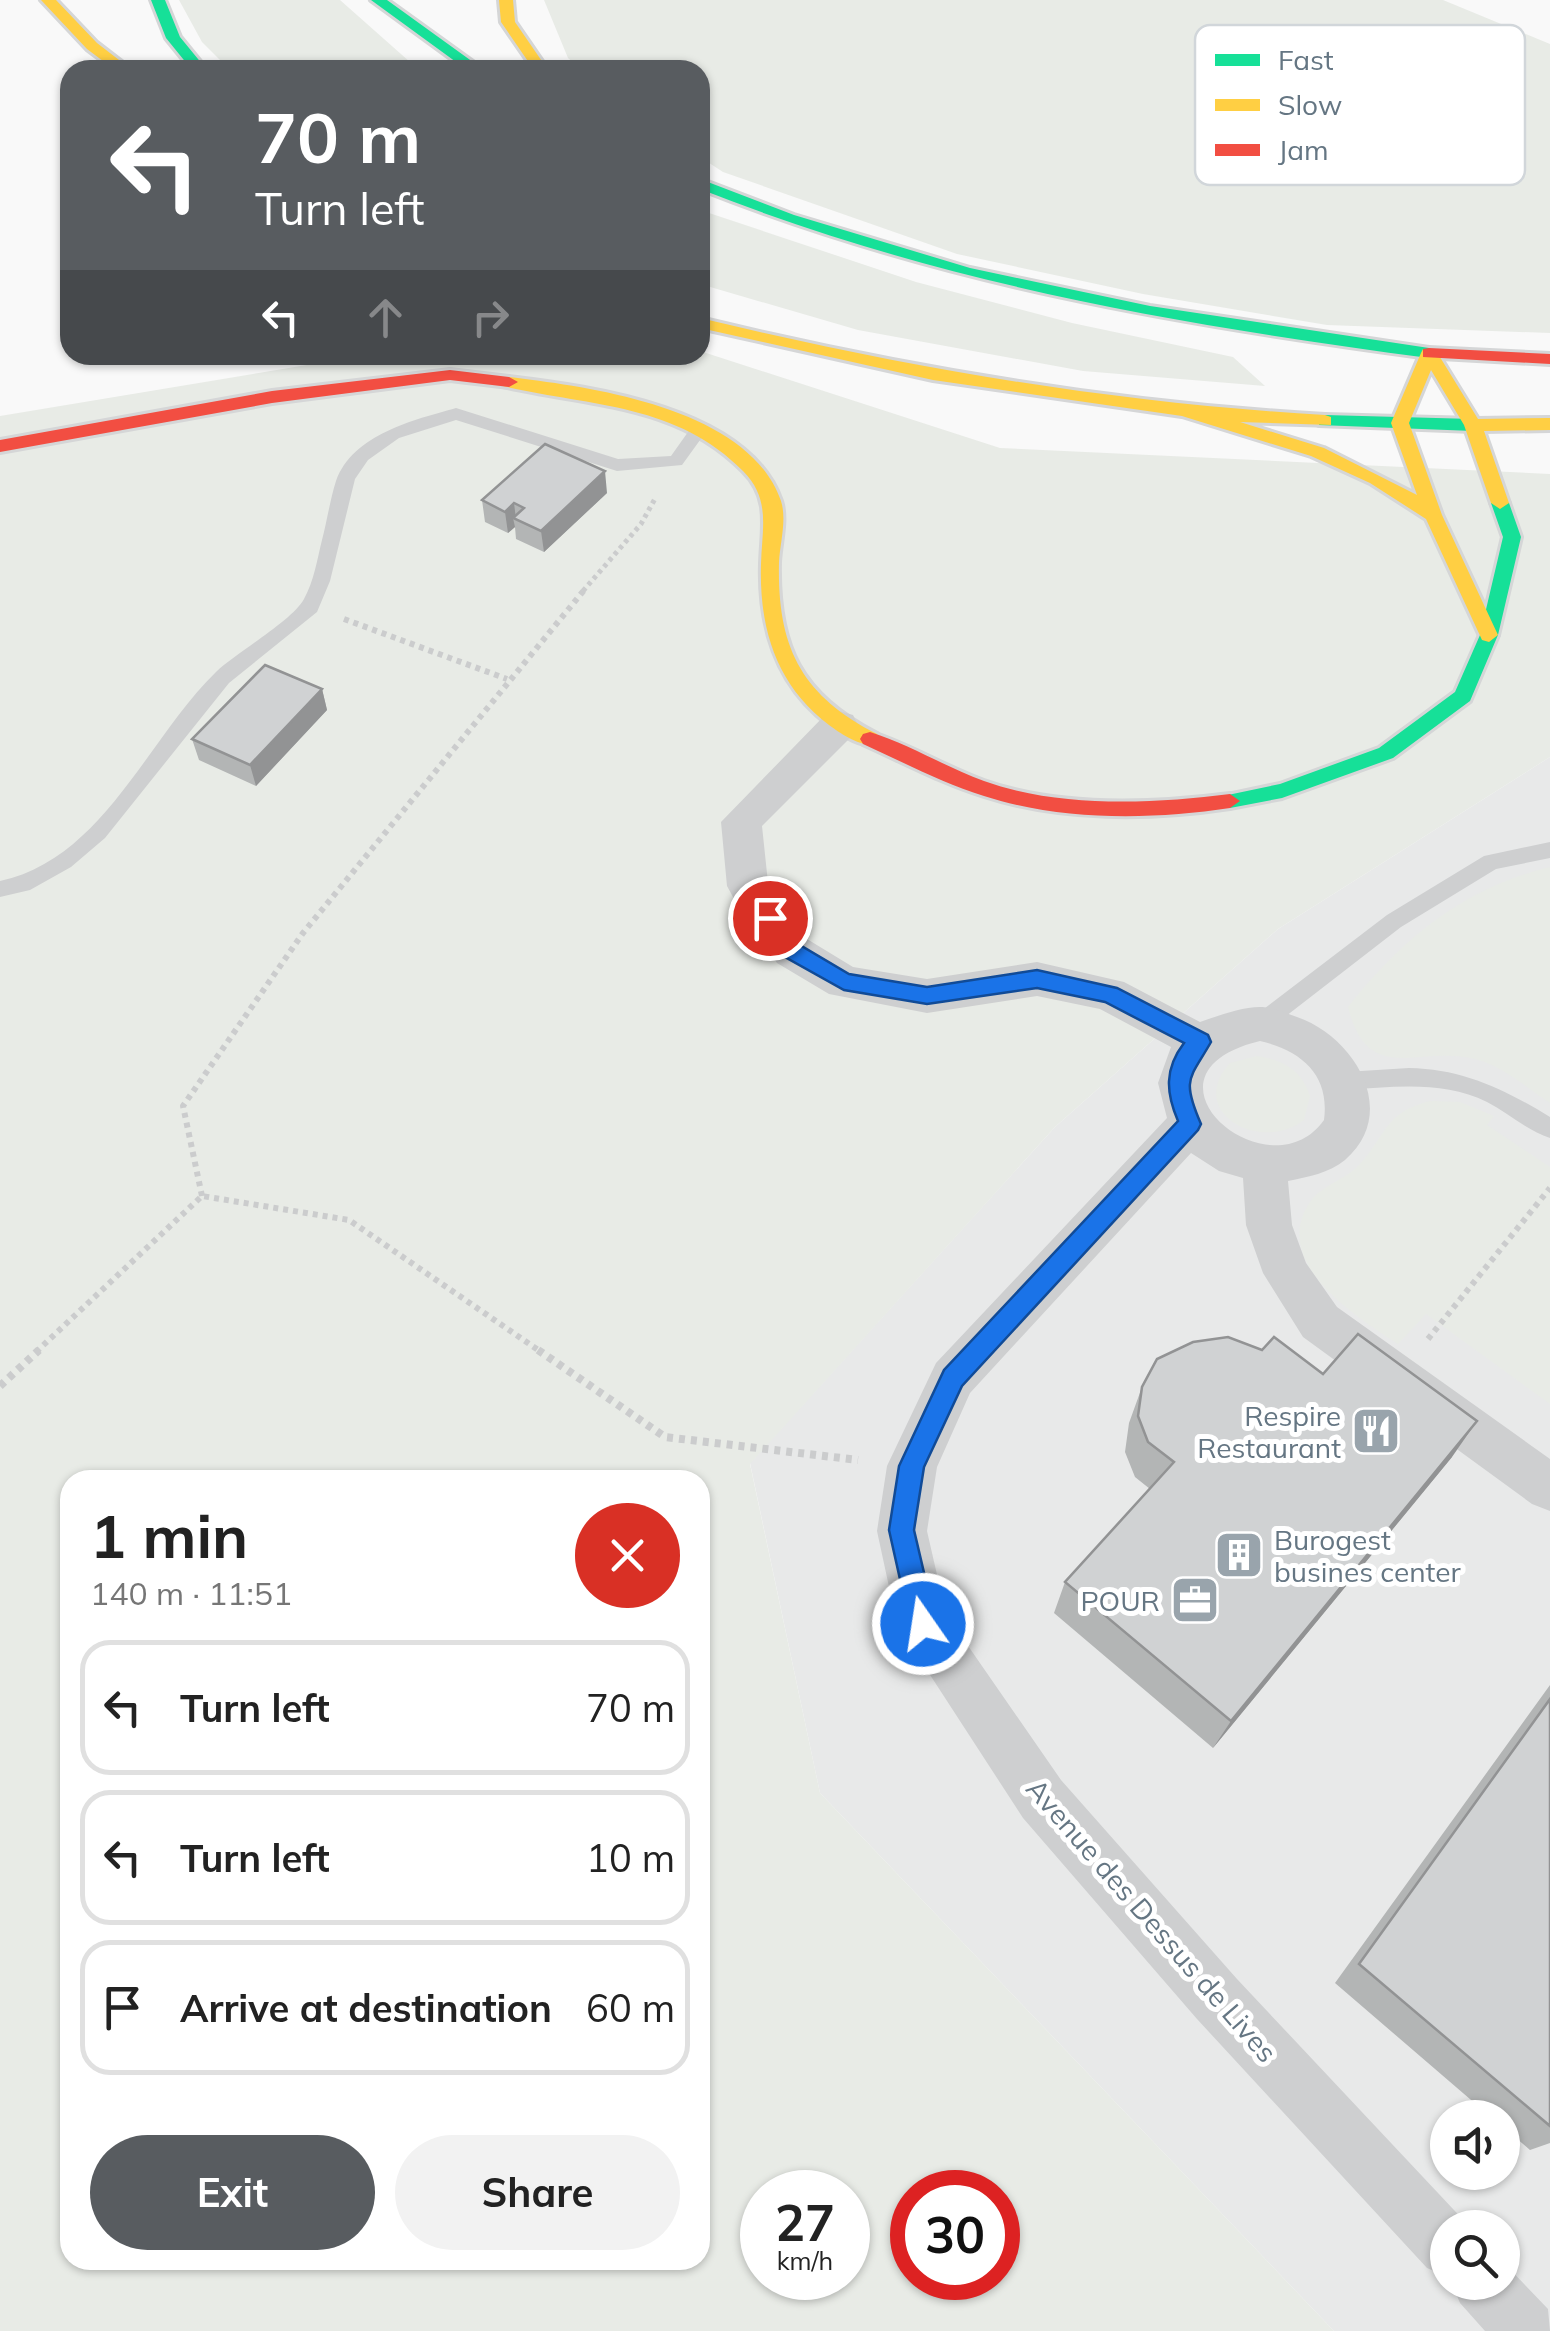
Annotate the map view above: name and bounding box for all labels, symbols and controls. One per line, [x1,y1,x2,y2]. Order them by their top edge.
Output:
legend [1195,25,1525,185]
text: Fast [1278,42,1334,77]
text: Slow [1278,87,1342,122]
text: 70 m [255,93,421,181]
icon: left [90,100,220,230]
text: Jam [1278,132,1329,167]
text: Turn left [255,180,424,236]
icon: left [253,290,308,345]
icon: ahead [358,290,413,345]
icon: right [463,290,518,345]
pin [728,876,813,961]
icon: arrive [743,891,798,946]
place label: Respire Restaurant [1197,1398,1341,1465]
restaurant icon: Respire Restaurant [1350,1405,1402,1457]
text: 1 min [90,1498,248,1573]
button: close [575,1503,680,1608]
place label: Burogest busines center [1274,1522,1461,1589]
building icon: Burogest busines center [1213,1529,1265,1581]
position arrow [871,1572,975,1676]
text: 140 m · 11:51 [90,1573,292,1613]
office icon: POUR [1169,1574,1221,1626]
place label: POUR [1081,1583,1160,1618]
icon: left [95,1680,150,1735]
text: Turn left [180,1684,330,1732]
text: 70 m [586,1684,675,1732]
street label: Avenue des Dessus de Lives [1019,1771,1285,2069]
icon: left [95,1830,150,1885]
text: Turn left [180,1834,330,1882]
text: 10 m [586,1834,675,1882]
icon: arrive [95,1980,150,2035]
text: Arrive at destination [180,1984,552,2032]
text: 60 m [586,1984,675,2032]
map controls [1430,2100,1520,2300]
button: sound [1430,2100,1520,2190]
button: Exit [90,2135,375,2250]
button: Share [395,2135,680,2250]
speed limit sign: 30 [890,2170,1020,2300]
text: 27 [775,2191,835,2254]
button: search [1430,2210,1520,2300]
text: km/h [777,2245,833,2276]

